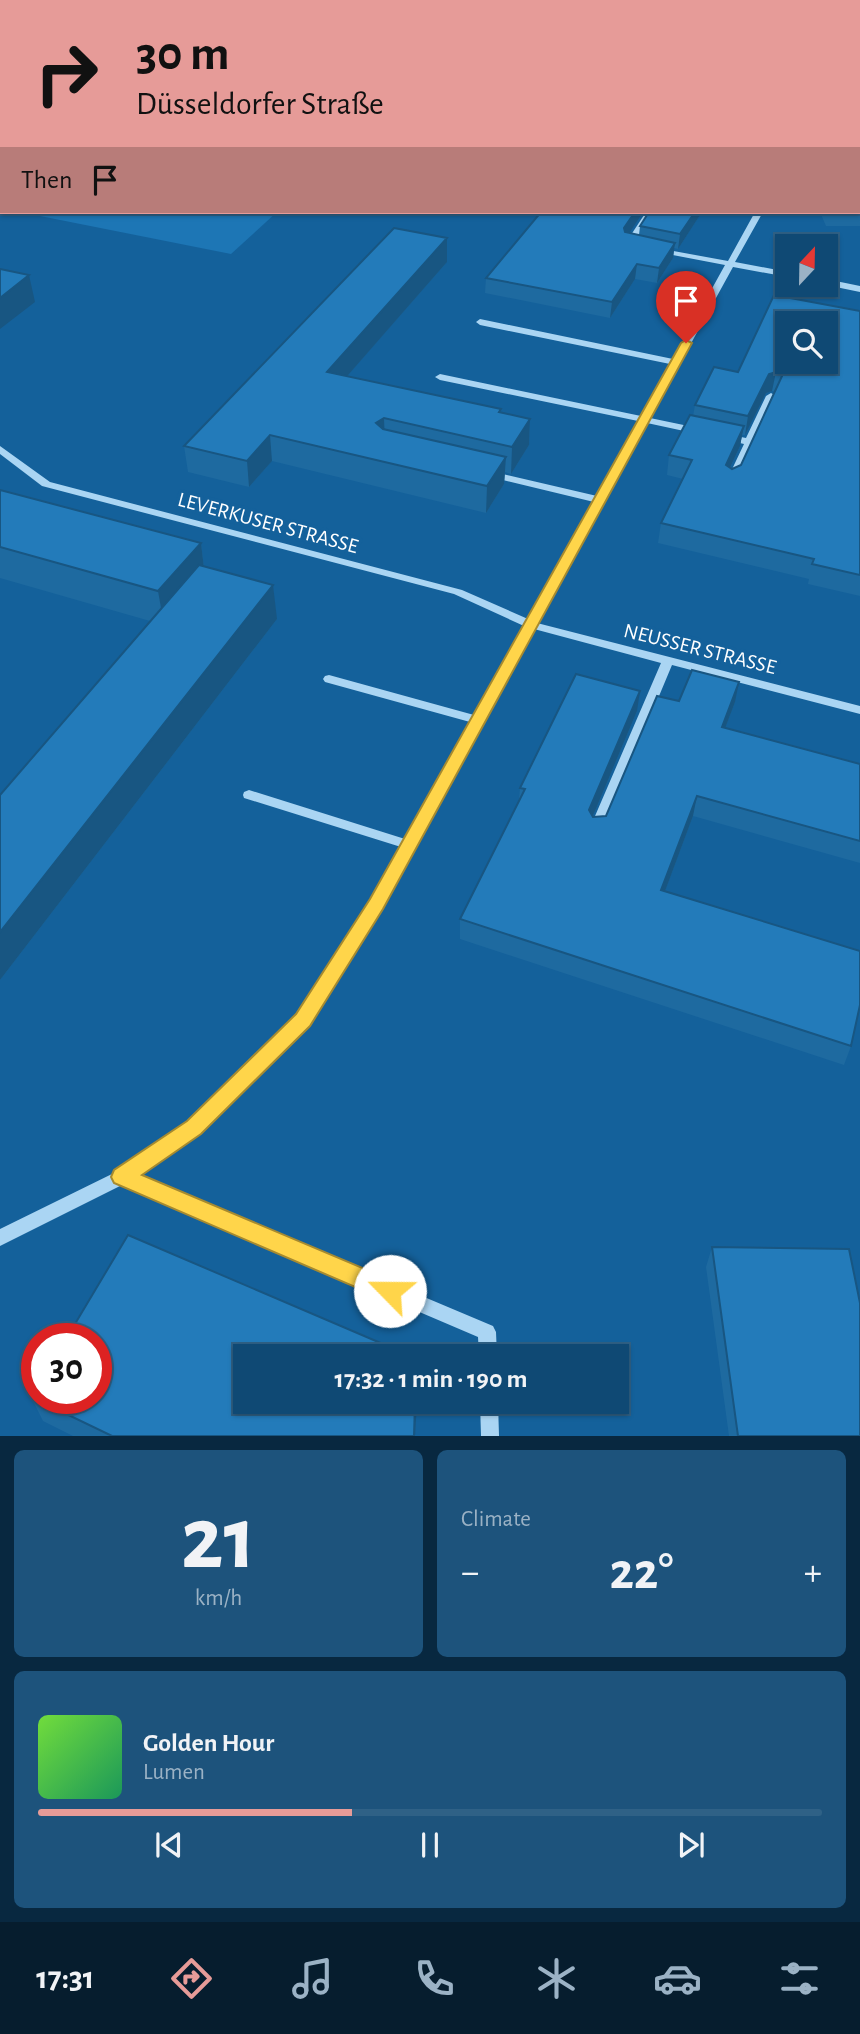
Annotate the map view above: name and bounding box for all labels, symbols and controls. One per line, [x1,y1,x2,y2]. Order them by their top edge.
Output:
icon: right [21,28,112,119]
text: 30 m [136,30,230,79]
text: Düsseldorfer Straße [136,88,384,120]
icon: arrive [86,161,124,199]
text: Then [21,167,72,193]
north arrow [775,234,838,298]
map controls [775,234,838,374]
pin [656,271,716,343]
icon: arrive [667,282,705,320]
button: search [775,311,838,374]
street label: LEVERKUSER STRASSE [176,489,360,557]
street label: NEUSSER STRASSE [622,620,778,678]
position arrow [353,1254,427,1328]
speed limit sign: 30 [21,1323,112,1414]
text: 17:32 · 1 min · 190 m [335,1366,527,1392]
text: 21 [181,1494,256,1585]
text: Climate [461,1508,531,1531]
text: 22° [609,1546,674,1598]
text: − [461,1554,479,1592]
text: + [804,1554,822,1592]
text: km/h [195,1587,242,1610]
text: Golden Hour [143,1730,274,1756]
text: Lumen [143,1761,205,1784]
icon: previous [150,1826,188,1864]
icon: pause [411,1826,449,1864]
icon: next [672,1826,710,1864]
icon: directions [167,1954,216,2003]
icon: music [288,1954,337,2003]
icon: phone [410,1954,459,2003]
icon: climate [532,1954,581,2003]
icon: car [653,1954,702,2003]
icon: filters [775,1954,824,2003]
text: 17:31 [36,1962,94,1994]

